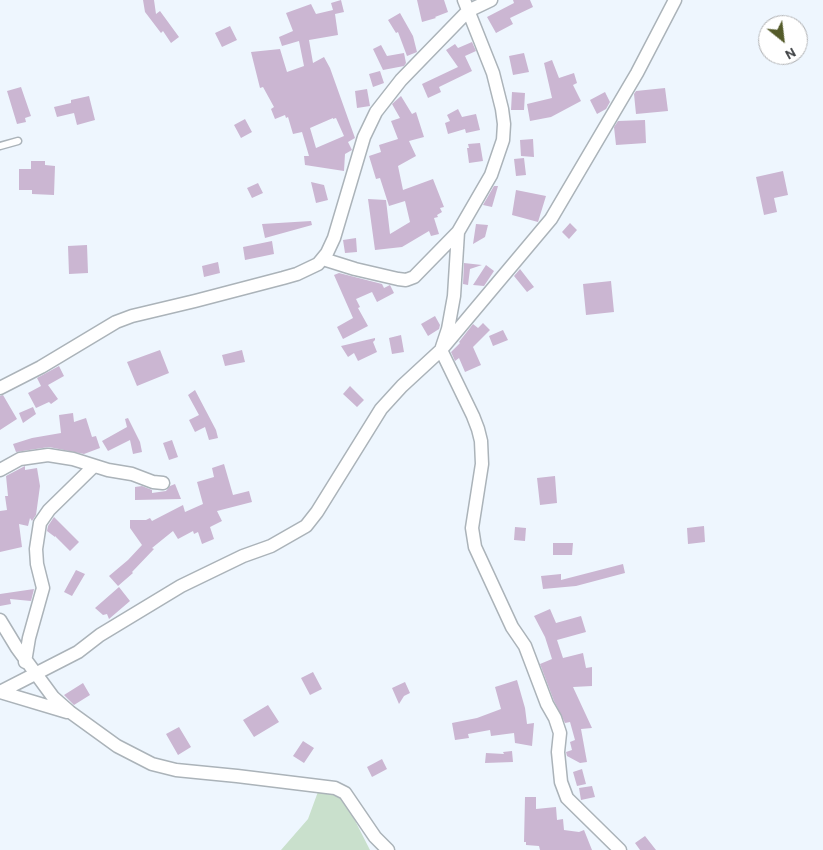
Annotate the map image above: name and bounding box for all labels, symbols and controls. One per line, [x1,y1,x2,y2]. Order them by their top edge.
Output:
north arrow [758,15,808,65]
text: N [782,43,799,63]

